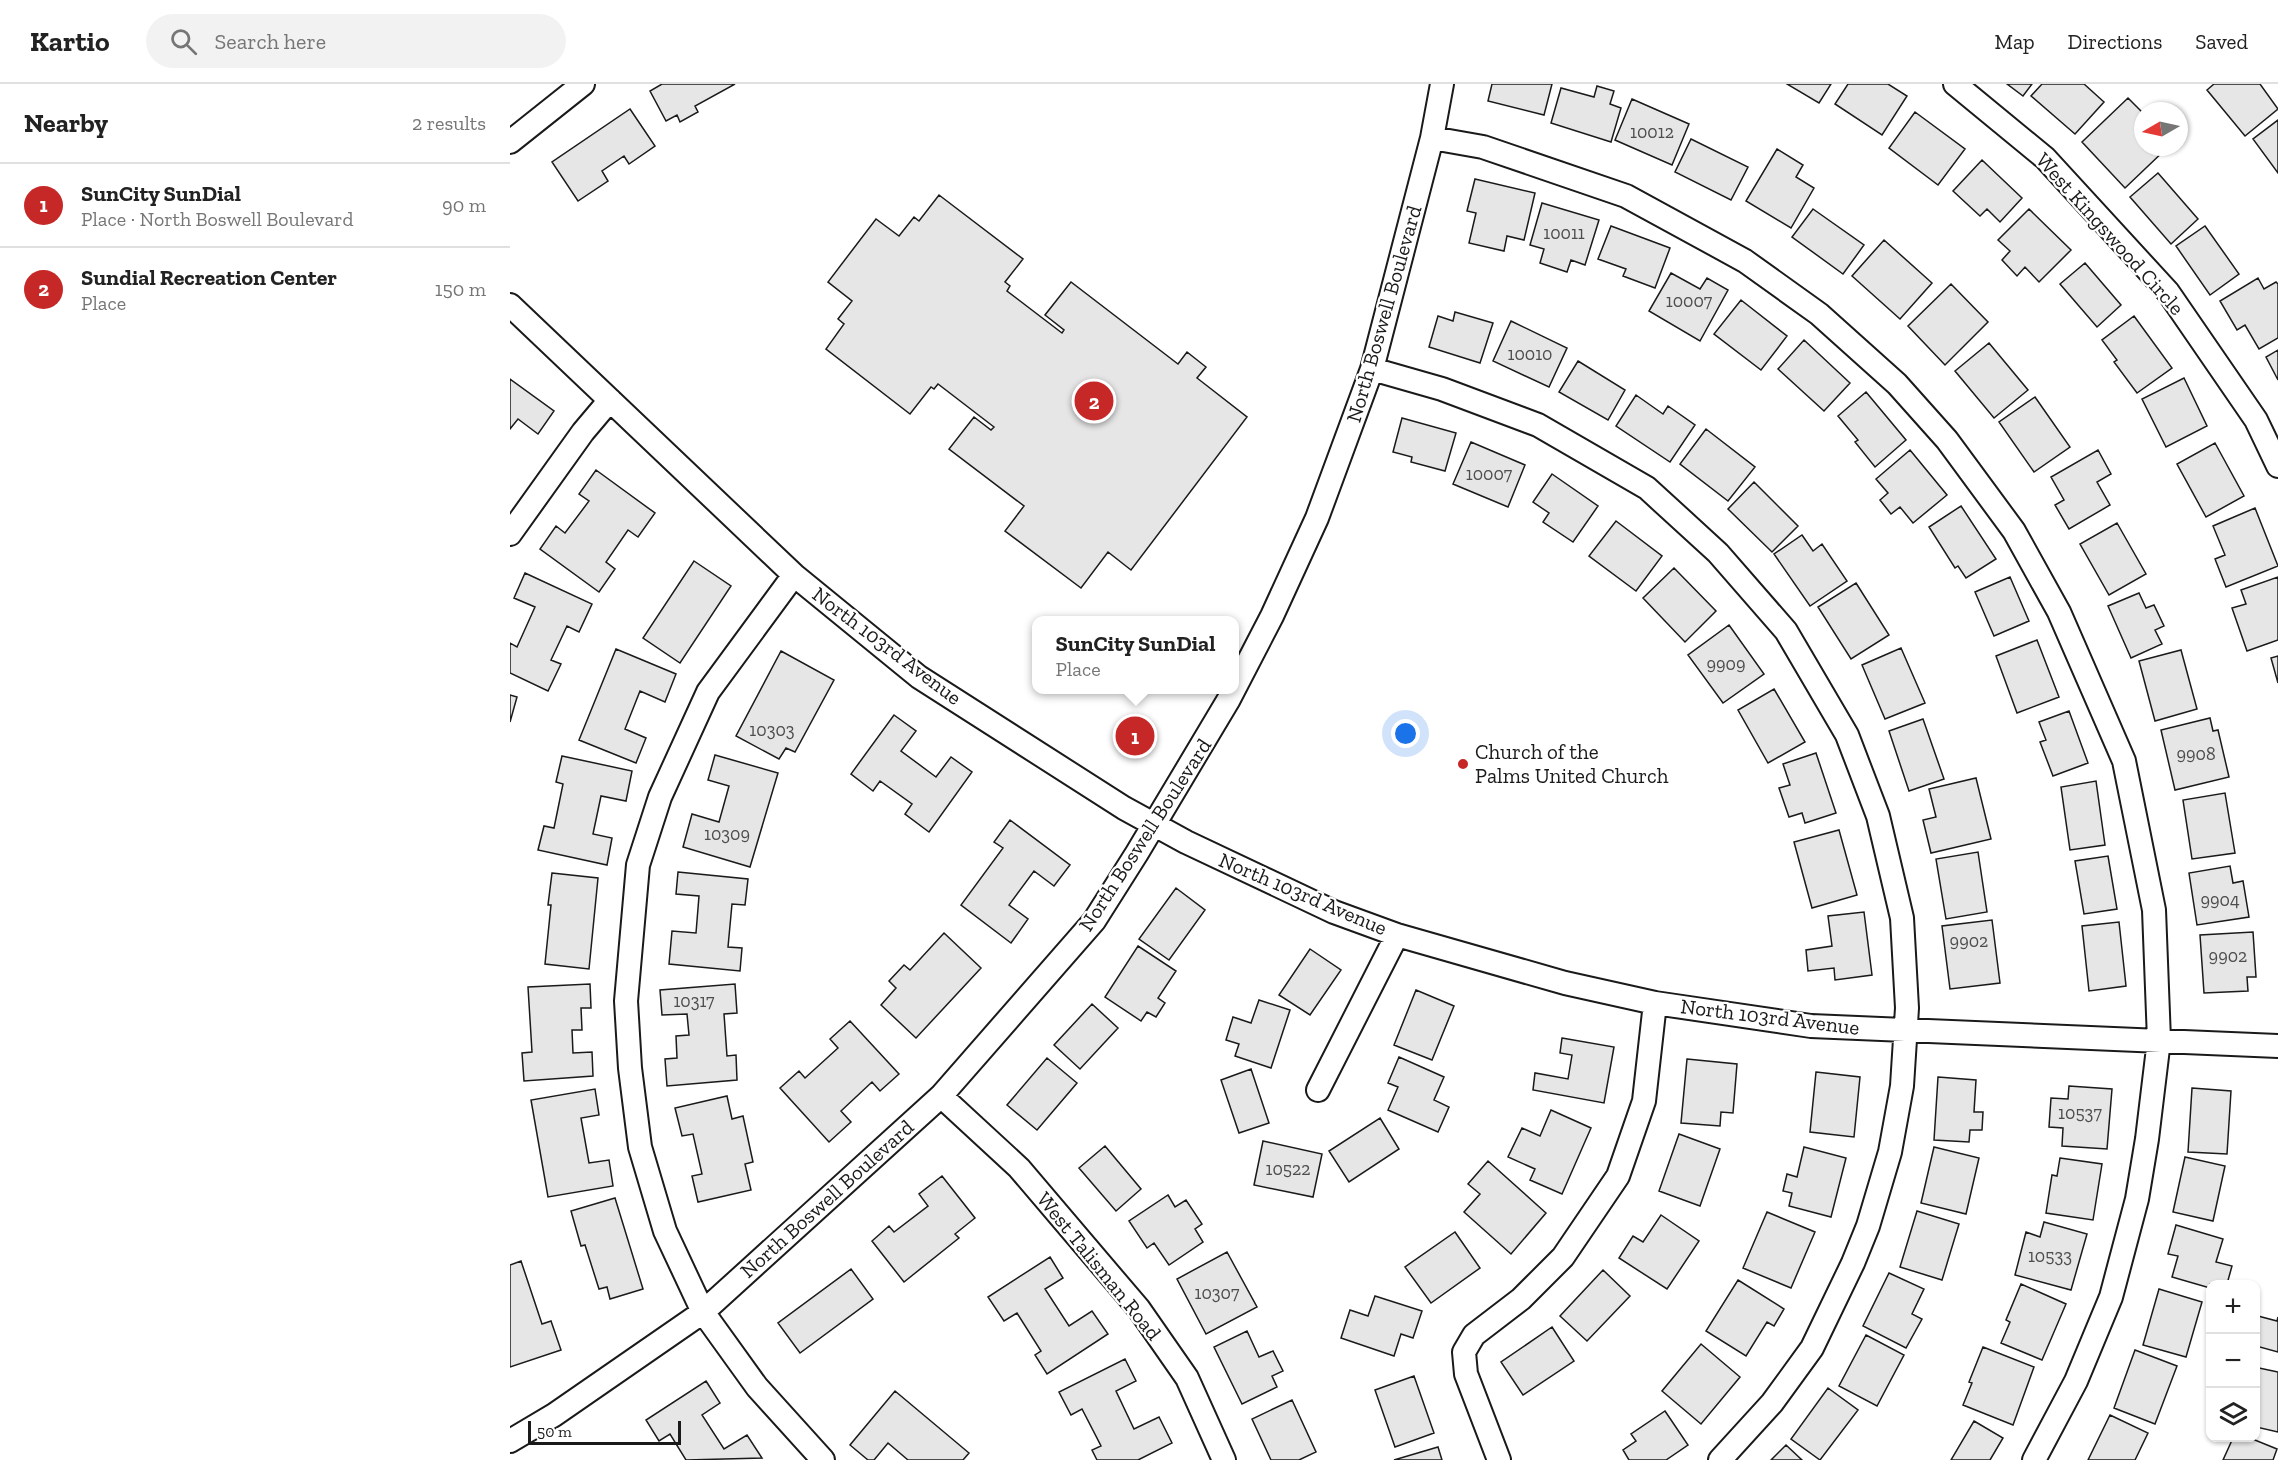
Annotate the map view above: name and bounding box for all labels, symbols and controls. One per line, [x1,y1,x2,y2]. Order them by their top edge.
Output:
search box [146,14,566,68]
text: Kartio [30,25,110,58]
icon: search [167,25,200,58]
text: Search here [215,28,326,55]
text: Map [1995,29,2035,54]
text: Directions [2068,29,2162,54]
text: Saved [2195,29,2248,54]
north arrow [2134,102,2188,156]
text: Nearby [24,107,108,139]
text: 2 results [412,111,486,135]
house number: 10012 [1630,121,1674,143]
street label: West Kingswood Circle [2031,147,2190,320]
text: SunCity SunDial [81,180,241,207]
text: 1 [39,193,48,217]
text: 90 m [442,193,486,217]
street label: North Boswell Boulevard [1341,202,1427,425]
text: Place · North Boswell Boulevard [81,207,353,231]
house number: 10011 [1543,222,1585,244]
text: Sundial Recreation Center [81,264,337,291]
text: 2 [38,277,49,301]
text: 150 m [435,277,486,301]
house number: 10007 [1666,290,1713,312]
text: Place [81,291,126,315]
house number: 10010 [1508,343,1552,365]
pin: 2 [1074,378,1114,424]
house number: 10007 [1466,463,1513,485]
street label: North 103rd Avenue [808,581,967,710]
popup [1032,616,1239,694]
text: SunCity SunDial [1055,630,1216,657]
house number: 9909 [1706,653,1746,675]
text: Place [1055,657,1101,681]
pin: 1 [1116,714,1154,758]
house number: 10303 [749,719,795,741]
your location [1391,719,1420,748]
street label: North Boswell Boulevard [1073,733,1216,936]
place label: Church of the Palms United Church [1475,739,1669,788]
house number: 9908 [2176,743,2216,765]
marker: Church of the Palms United Church [1456,757,1470,771]
house number: 10309 [704,823,750,845]
street label: North 103rd Avenue [1215,847,1391,940]
house number: 9904 [2200,889,2240,911]
house number: 9902 [1950,930,1988,952]
house number: 9902 [2209,945,2247,967]
house number: 10317 [673,990,715,1012]
street label: North 103rd Avenue [1679,993,1861,1040]
house number: 10537 [2058,1102,2102,1124]
street label: North Boswell Boulevard [735,1114,919,1283]
house number: 10522 [1265,1158,1311,1180]
street label: West Talisman Road [1032,1187,1167,1345]
house number: 10533 [2028,1245,2072,1267]
map controls [2206,1280,2260,1442]
button: + [2206,1280,2260,1334]
house number: 10307 [1195,1282,1240,1304]
button: − [2206,1334,2260,1388]
button: layers [2206,1388,2260,1442]
scale bar [528,1418,681,1446]
text: 50 m [537,1422,572,1441]

